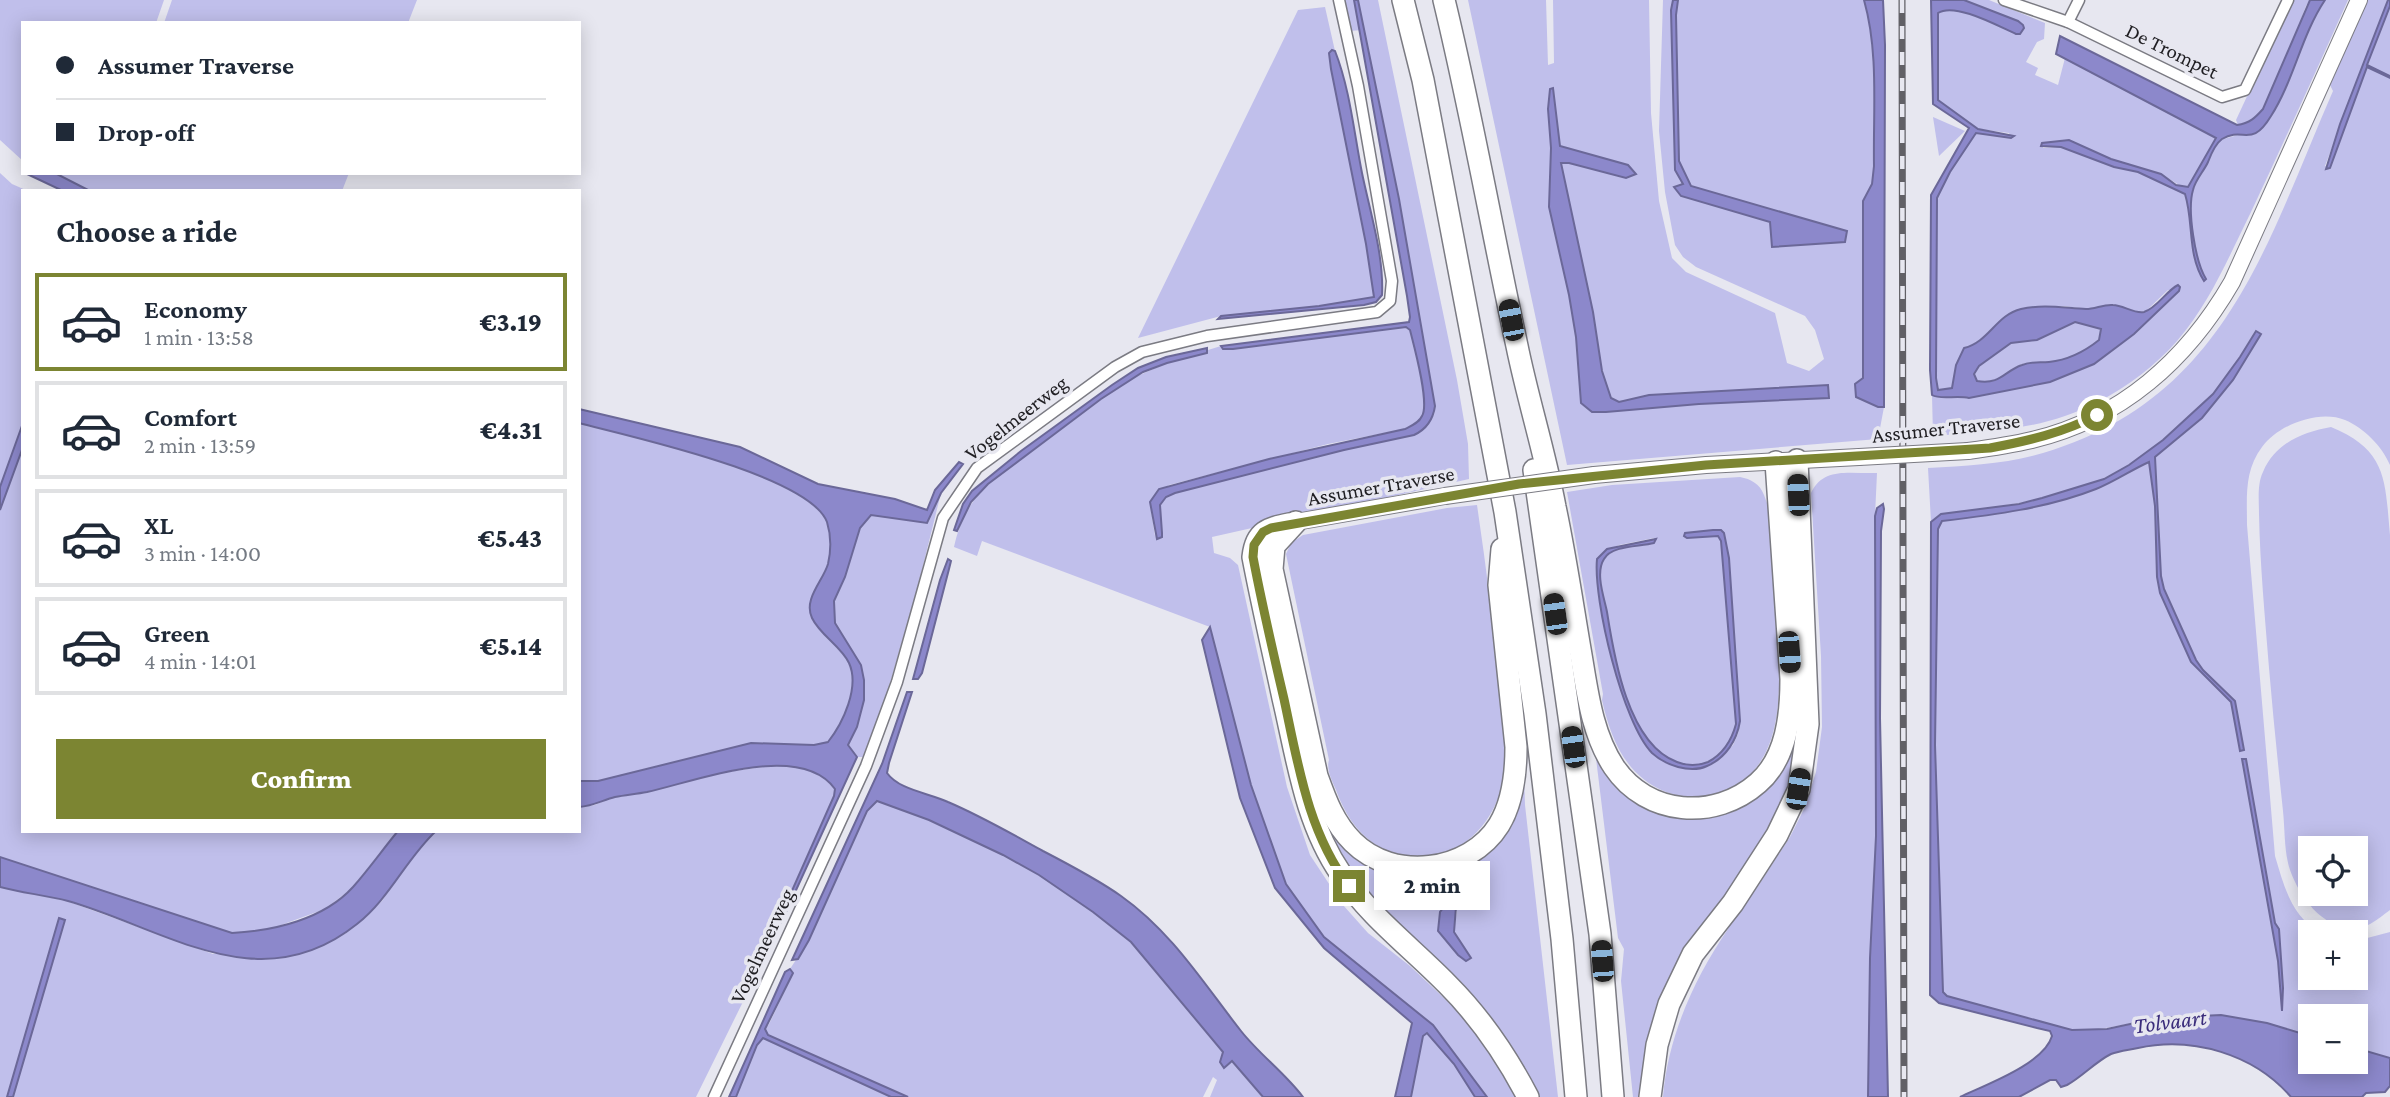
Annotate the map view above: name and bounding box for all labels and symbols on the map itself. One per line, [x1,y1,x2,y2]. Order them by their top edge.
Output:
street label: De Trompet [2122,18,2223,84]
car [1497,297,1526,343]
street label: Vogelmeerweg [960,370,1072,466]
route start [2081,399,2113,431]
street label: Assumer Traverse [1871,408,2021,448]
street label: Assumer Traverse [1306,461,1456,511]
car [1787,473,1810,517]
car [1542,592,1569,636]
car [1778,630,1801,674]
car [1560,725,1587,769]
car [1785,767,1812,811]
callout: 2 min [1374,862,1489,910]
route end [1333,870,1365,902]
street label: Vogelmeerweg [725,885,799,1007]
car [1591,939,1614,983]
water label: Tolvaart [2132,1004,2209,1038]

